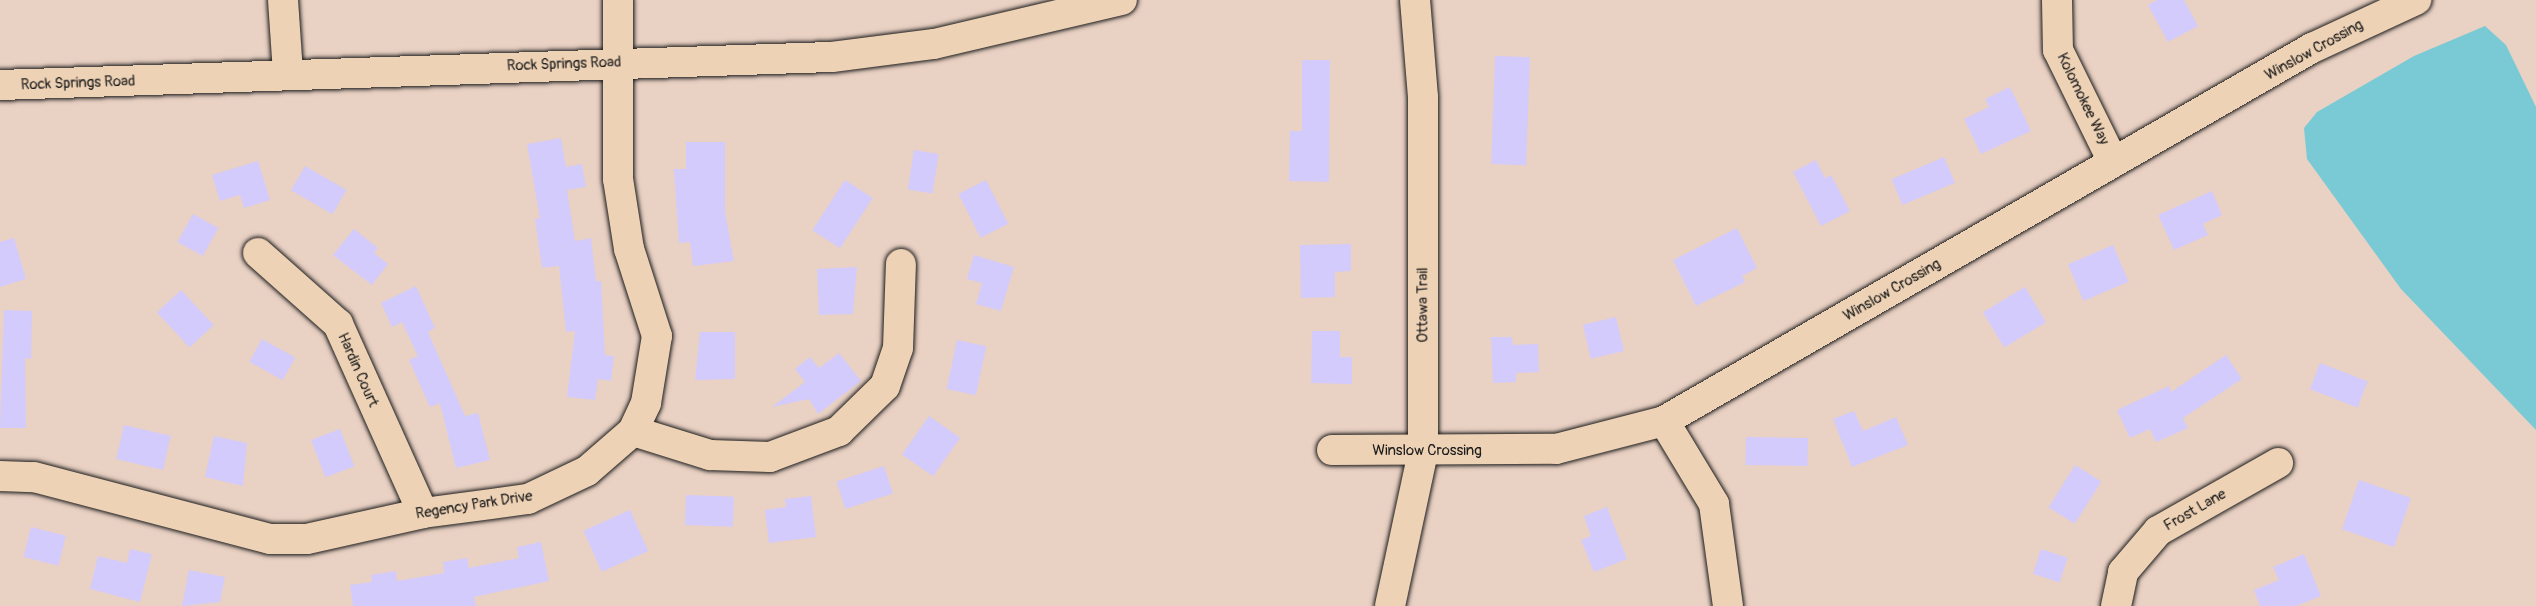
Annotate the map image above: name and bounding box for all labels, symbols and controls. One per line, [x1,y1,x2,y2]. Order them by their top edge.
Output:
street label: Winslow Crossing [2262,16,2366,84]
street label: Kolomokee Way [2053,50,2113,148]
street label: Rock Springs Road [506,53,622,75]
street label: Rock Springs Road [20,72,136,94]
street label: Winslow Crossing [1840,255,1944,325]
street label: Ottawa Trail [1414,267,1432,343]
street label: Hardin Court [334,330,382,410]
street label: Winslow Crossing [1372,442,1482,460]
street label: Frost Lane [2161,485,2229,535]
street label: Regency Park Drive [414,487,534,523]

